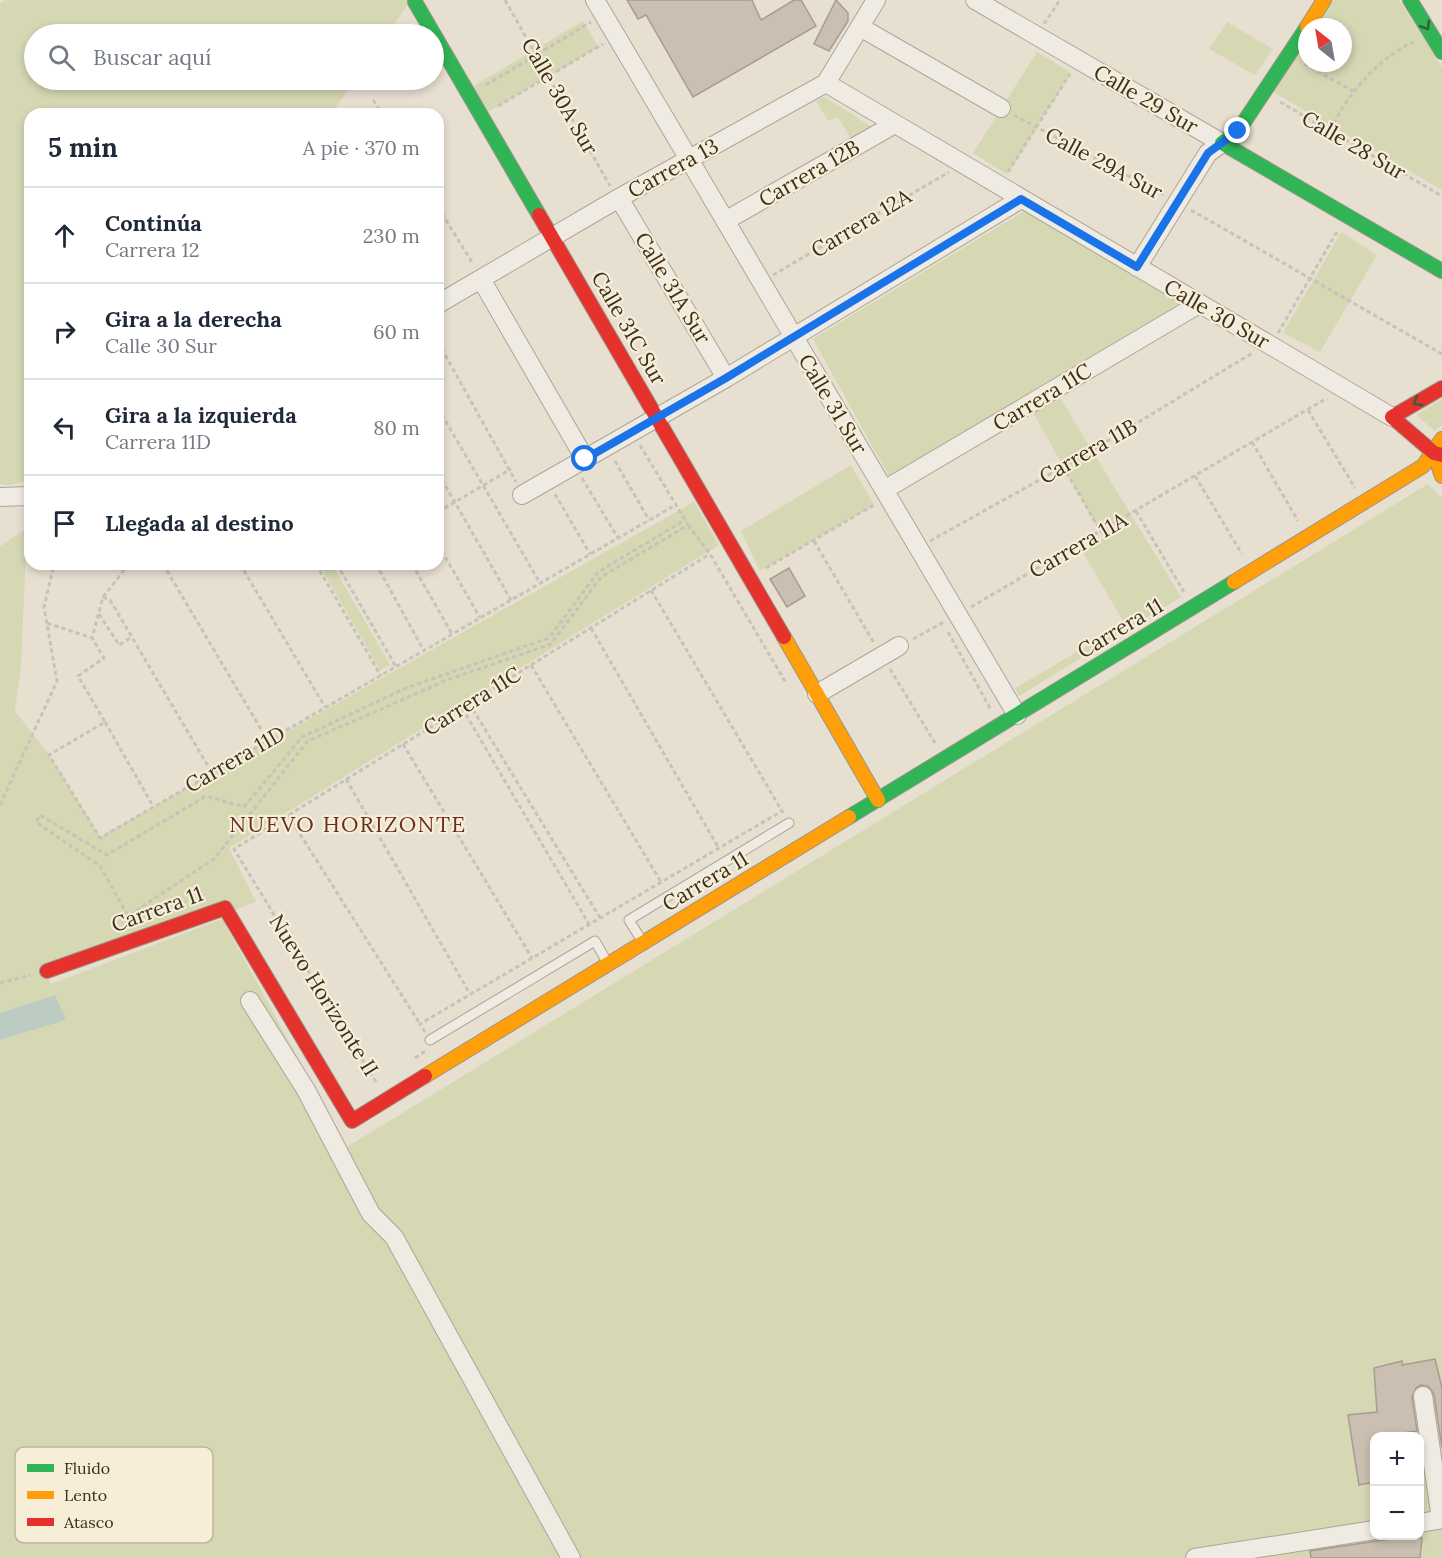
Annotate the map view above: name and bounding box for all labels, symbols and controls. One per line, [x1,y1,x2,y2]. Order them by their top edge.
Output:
north arrow [1298,18,1352,72]
one-way arrow [1418,20,1430,30]
search box [24,24,444,90]
street label: Calle 30A Sur [516,33,604,159]
icon: search [45,41,78,74]
text: Buscar aquí [93,43,211,71]
street label: Calle 29 Sur [1089,58,1203,140]
street label: Calle 28 Sur [1297,104,1411,186]
route end [1224,117,1250,143]
street label: Calle 29A Sur [1041,121,1167,205]
text: 5 min [48,131,118,164]
street label: Carrera 13 [623,132,723,204]
street label: Carrera 12B [754,133,864,213]
text: A pie · 370 m [303,135,420,160]
street label: Carrera 12A [806,182,917,263]
text: Continúa [105,209,202,237]
icon: ahead [48,219,81,252]
text: 230 m [363,223,420,248]
street label: Calle 31A Sur [629,227,717,349]
text: Carrera 12 [105,237,199,262]
street label: Calle 31C Sur [586,266,672,390]
street label: Calle 30 Sur [1159,273,1275,355]
text: Gira a la derecha [105,305,282,333]
icon: right [48,315,81,348]
text: 60 m [373,319,420,344]
text: Calle 30 Sur [105,333,217,358]
street label: Calle 31 Sur [793,349,873,459]
street label: Carrera 11C [988,357,1096,437]
one-way arrow [1413,395,1423,406]
text: Gira a la izquierda [105,401,297,429]
icon: left [48,411,81,444]
street label: Carrera 11B [1034,412,1142,490]
text: 80 m [373,415,420,440]
text: Carrera 11D [105,429,211,454]
route start [571,445,597,471]
street label: Carrera 11A [1024,506,1133,584]
icon: arrive [48,507,81,540]
text: Llegada al destino [105,509,294,537]
street label: Carrera 11 [1072,592,1168,664]
street label: Carrera 11C [418,660,526,742]
street label: Carrera 11D [180,720,290,798]
district label: NUEVO HORIZONTE [229,810,467,838]
street label: Carrera 11 [657,845,753,917]
street label: Carrera 11 [107,880,207,938]
street label: Nuevo Horizonte II [263,909,385,1081]
map controls [1370,1432,1424,1540]
button: + [1370,1432,1424,1486]
legend [15,1447,213,1543]
text: Fluido [64,1458,110,1478]
text: Lento [64,1485,107,1505]
button: − [1370,1486,1424,1540]
text: Atasco [63,1512,114,1532]

